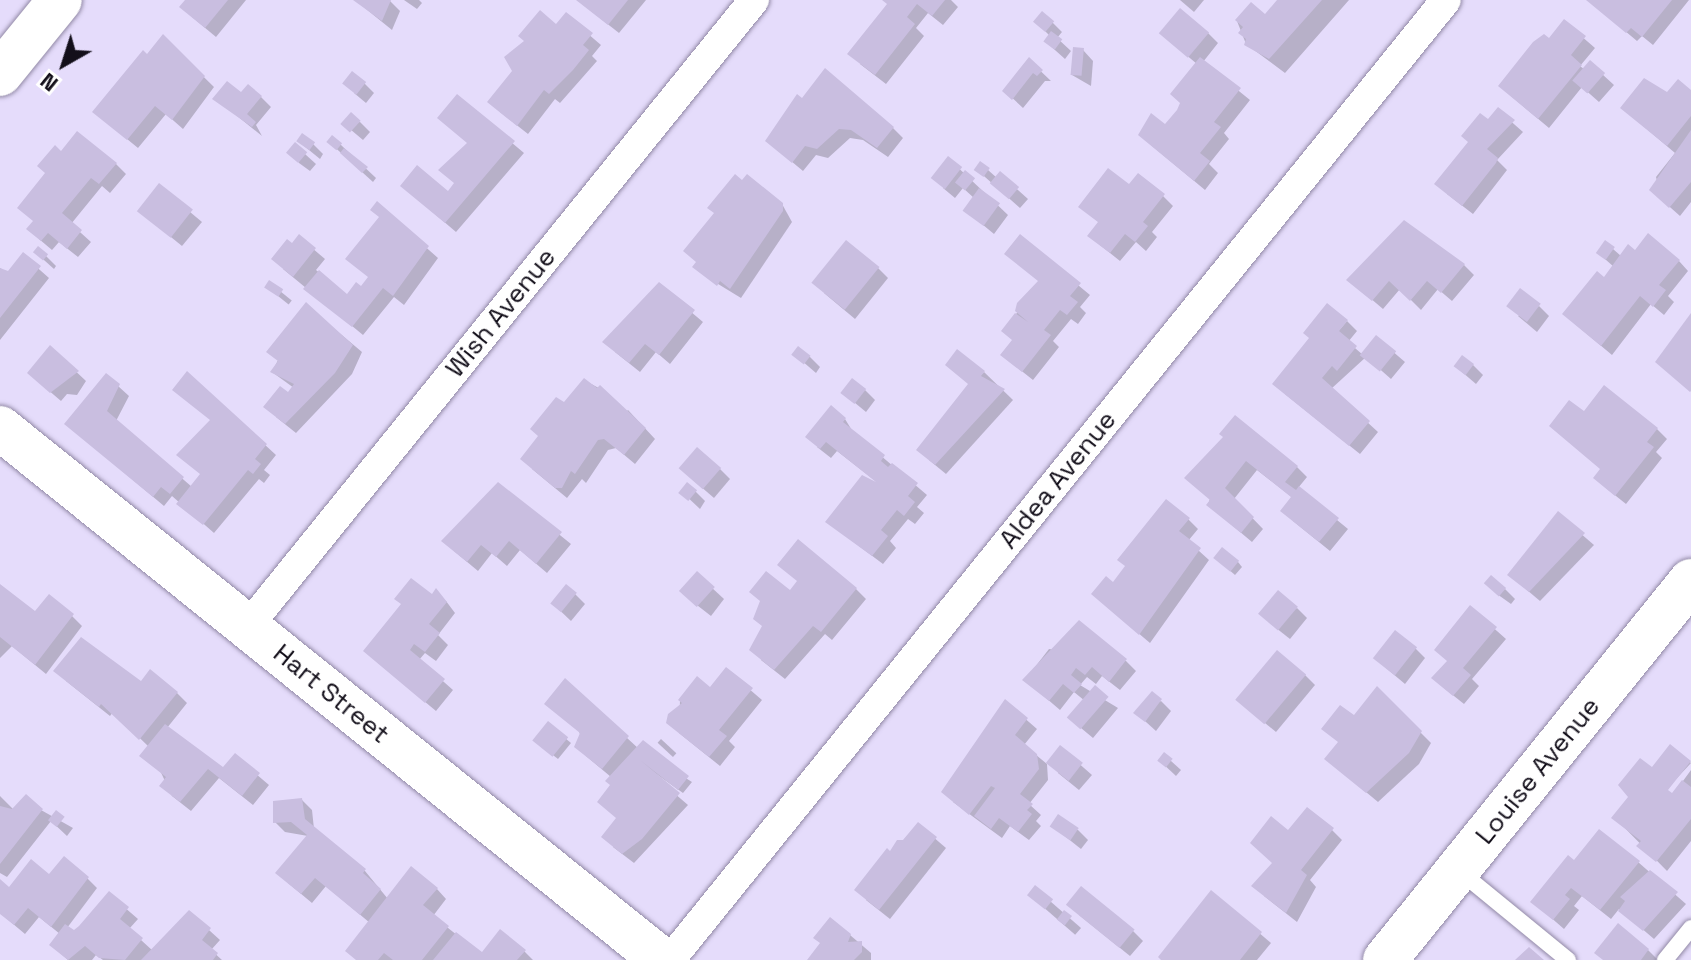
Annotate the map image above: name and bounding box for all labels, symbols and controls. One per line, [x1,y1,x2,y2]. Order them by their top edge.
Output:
north arrow [24,24,104,104]
text: N [34,67,63,98]
street label: Wish Avenue [439,242,563,384]
street label: Aldea Avenue [993,405,1123,555]
street label: Hart Street [267,638,395,750]
street label: Louise Avenue [1469,691,1607,851]

